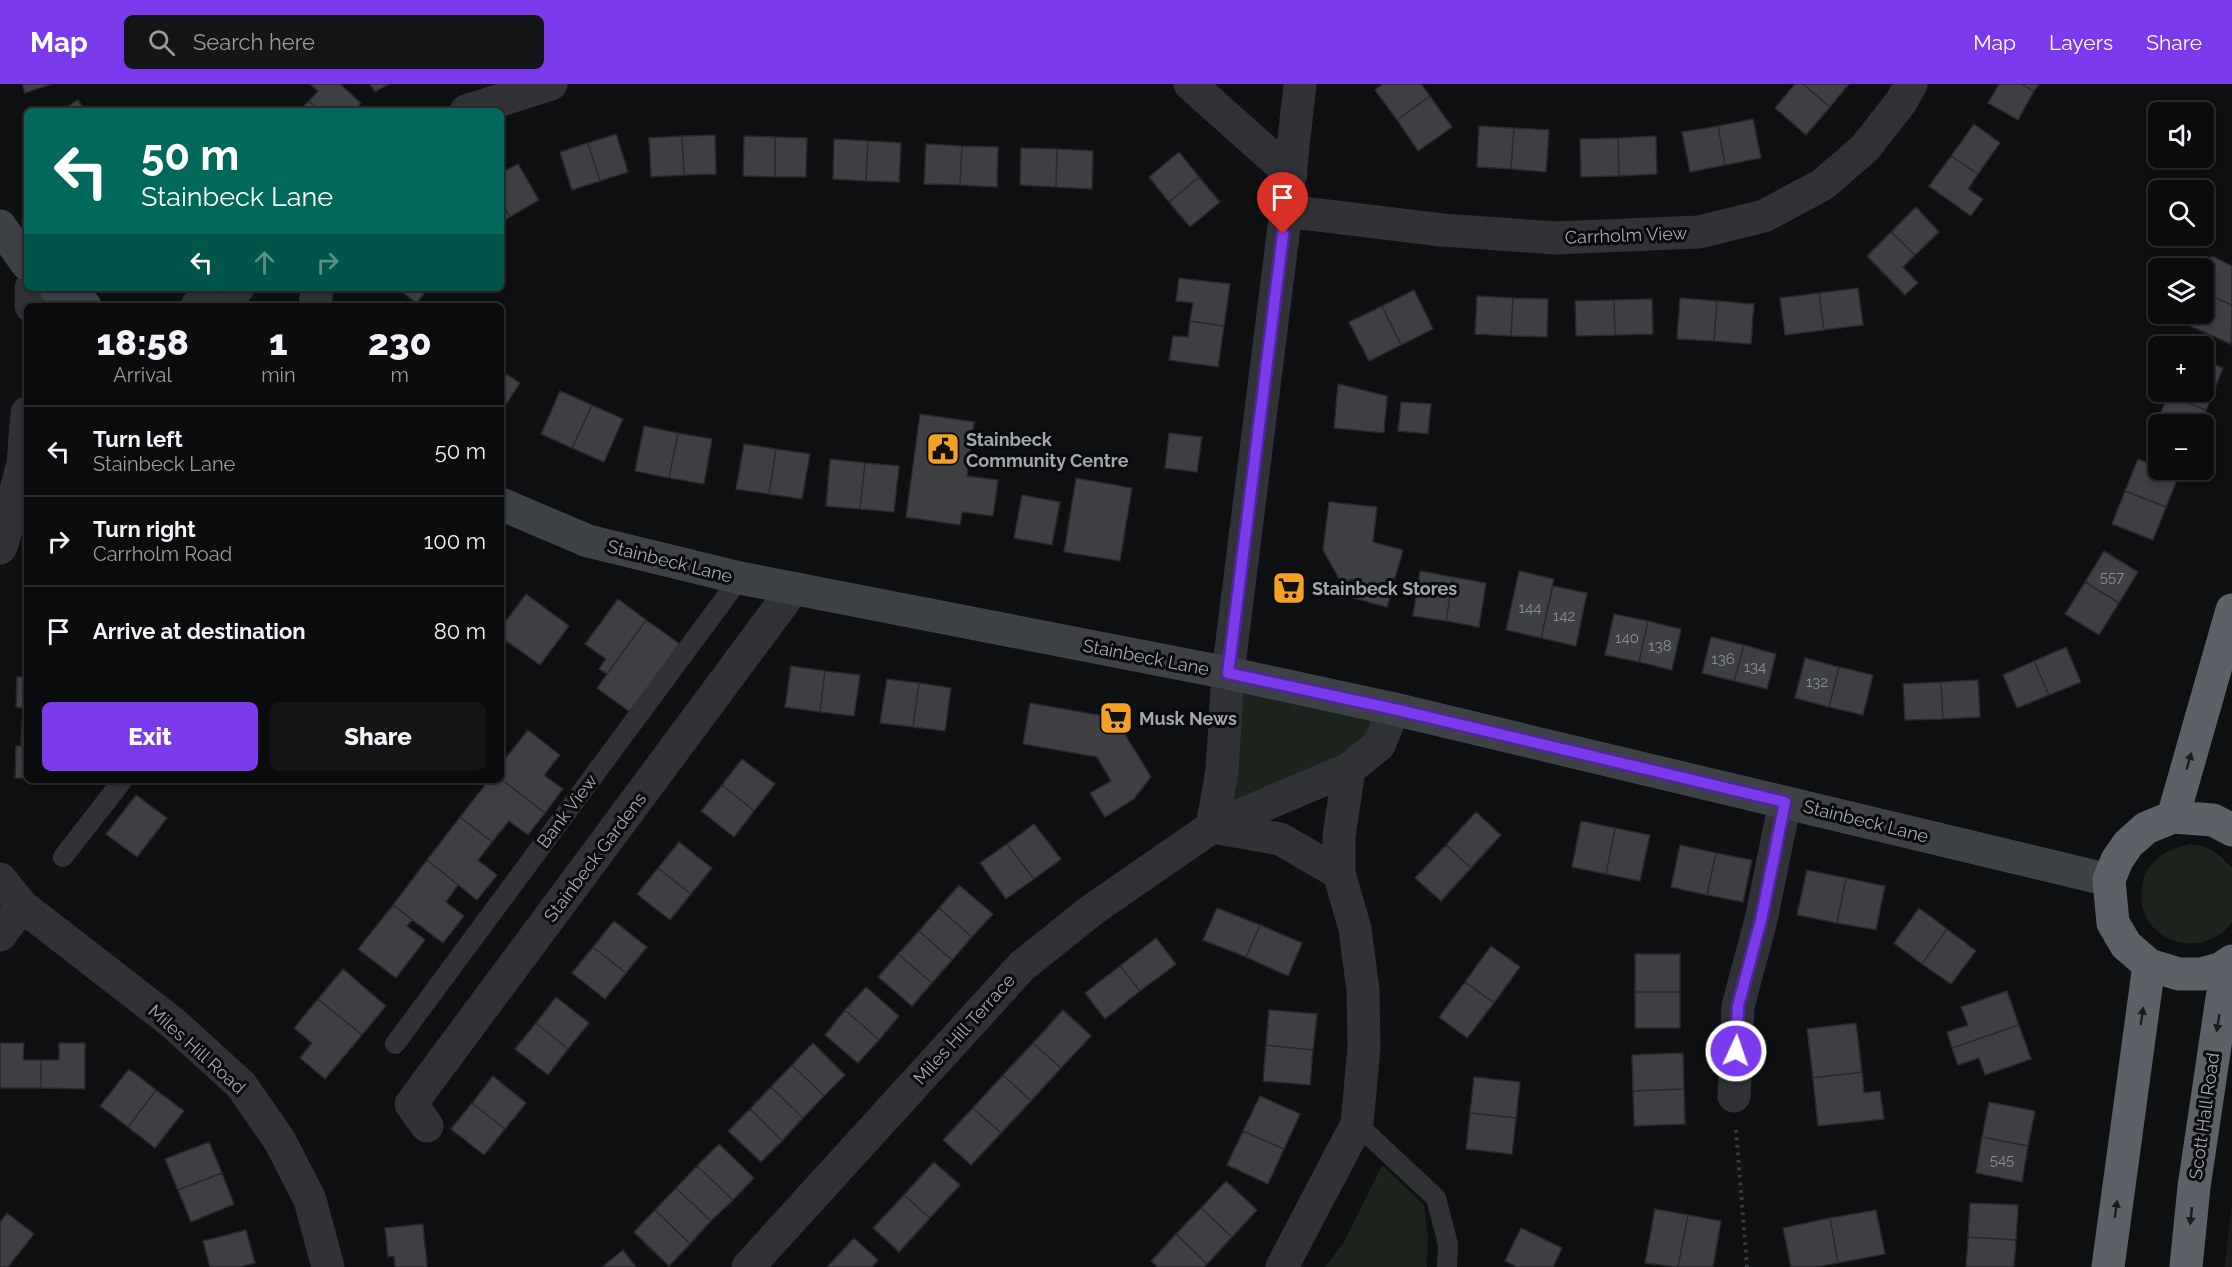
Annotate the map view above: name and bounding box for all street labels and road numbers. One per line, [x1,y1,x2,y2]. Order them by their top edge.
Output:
street label: Carrholm View [1564,222,1688,248]
street label: Stainbeck Lane [605,535,735,587]
street label: Stainbeck Lane [1081,634,1211,680]
street label: Bank View [532,770,602,852]
street label: Stainbeck Gardens [540,788,651,926]
street label: Stainbeck Lane [1801,795,1931,847]
street label: Miles Hill Terrace [909,969,1019,1089]
street label: Miles Hill Road [144,1000,250,1098]
street label: Scott Hall Road [2185,1051,2223,1181]

